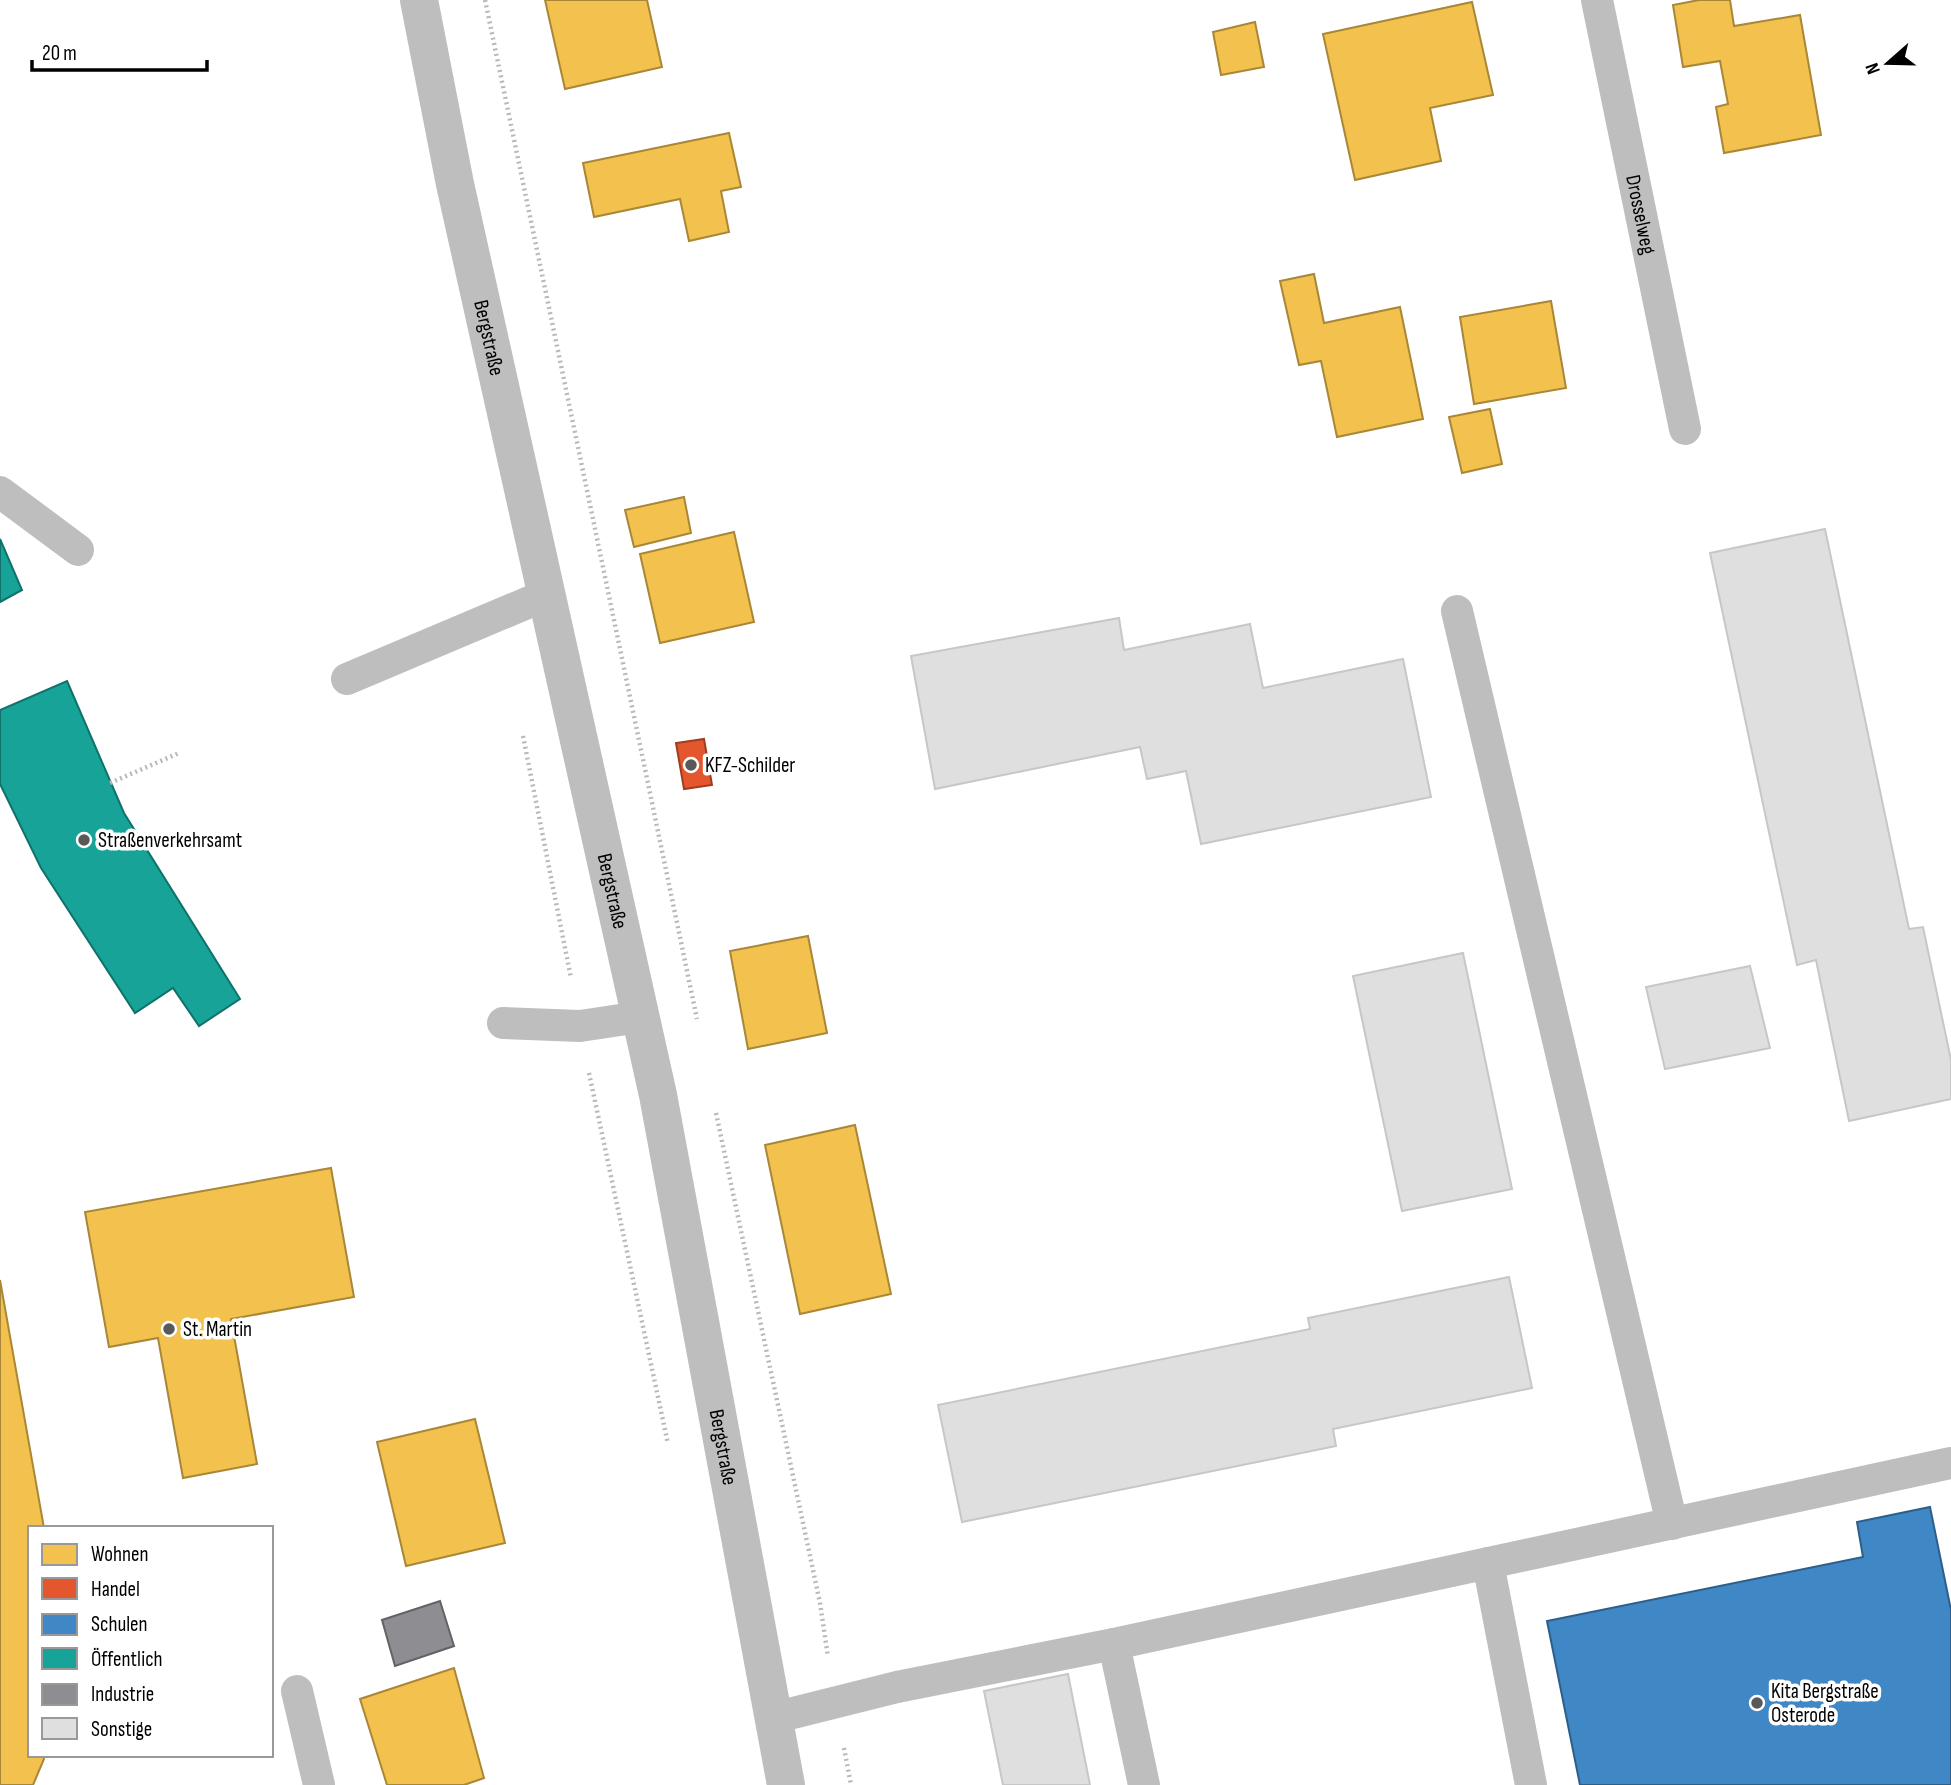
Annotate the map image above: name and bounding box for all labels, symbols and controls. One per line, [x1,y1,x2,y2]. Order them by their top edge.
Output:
scale bar [32,28,206,72]
north arrow [1853,28,1923,98]
text: 20 m [42,41,77,66]
text: N [1861,60,1886,77]
street label: Drosselweg [1621,173,1661,256]
street label: Bergstraße [469,298,510,378]
place label: KFZ-Schilder [705,753,795,778]
marker: KFZ-Schilder [683,757,699,773]
place label: Straßenverkehrsamt [98,828,242,853]
marker: Straßenverkehrsamt [76,832,92,848]
street label: Bergstraße [592,851,633,931]
place label: St. Martin [183,1317,252,1342]
marker: St. Martin [161,1321,177,1337]
street label: Bergstraße [704,1407,743,1487]
legend [28,1526,273,1757]
text: Wohnen [91,1542,148,1567]
text: Handel [91,1577,140,1602]
text: Schulen [91,1612,148,1637]
text: Öffentlich [91,1647,163,1672]
place label: Kita Bergstraße Osterode [1771,1679,1879,1728]
text: Industrie [91,1682,154,1707]
marker: Kita Bergstraße Osterode [1749,1695,1765,1711]
text: Sonstige [91,1717,152,1742]

